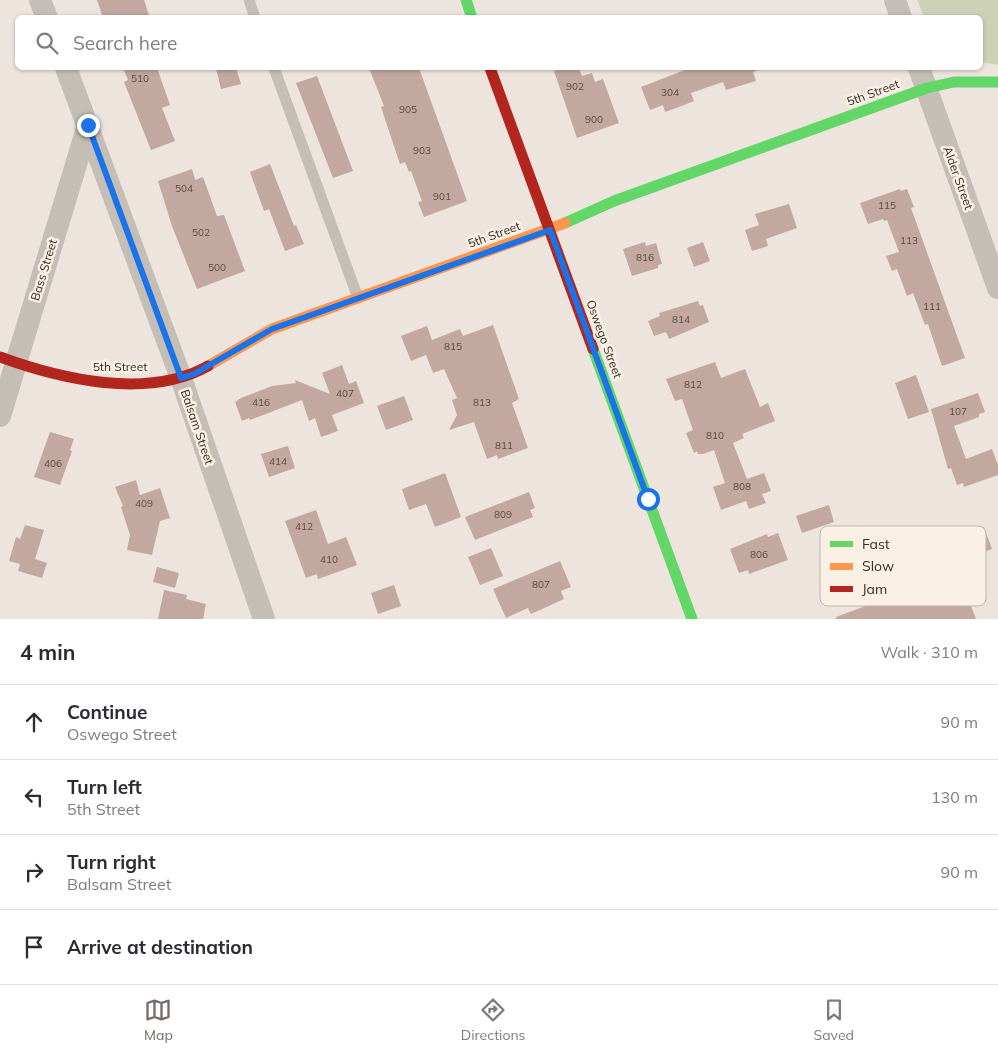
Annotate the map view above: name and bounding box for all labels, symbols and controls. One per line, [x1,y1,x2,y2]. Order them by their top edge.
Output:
search box [15,15,983,70]
icon: search [33,29,61,57]
text: Search here [73,31,177,55]
house number: 510 [131,72,149,85]
street label: 5th Street [845,76,901,109]
house number: 902 [566,80,584,93]
house number: 304 [661,86,679,99]
house number: 905 [399,103,417,116]
house number: 900 [585,113,603,126]
route end [77,114,100,137]
house number: 903 [413,144,431,157]
street label: Alder Street [940,144,977,211]
house number: 504 [175,182,193,195]
house number: 901 [433,190,451,203]
house number: 115 [878,199,896,212]
street label: 5th Street [466,218,522,251]
house number: 502 [192,226,210,239]
house number: 113 [900,234,918,247]
street label: Bass Street [27,237,60,302]
house number: 816 [636,251,654,264]
house number: 500 [208,261,226,274]
street label: Oswego Street [583,298,626,380]
house number: 111 [923,300,941,313]
house number: 814 [672,313,690,326]
house number: 815 [444,340,462,353]
street label: 5th Street [93,359,147,374]
house number: 812 [684,378,702,391]
street label: Balsam Street [178,387,217,466]
house number: 407 [336,387,354,400]
house number: 416 [252,396,270,409]
house number: 813 [473,396,491,409]
house number: 107 [949,405,967,418]
house number: 810 [706,429,724,442]
house number: 811 [495,439,513,452]
house number: 414 [269,455,287,468]
house number: 406 [44,457,62,470]
house number: 808 [733,480,751,493]
route start [637,488,660,511]
house number: 409 [135,497,153,510]
house number: 809 [494,508,512,521]
house number: 412 [295,520,313,533]
legend [820,526,986,606]
text: Fast [862,535,890,553]
house number: 806 [750,548,768,561]
house number: 410 [320,553,338,566]
text: Slow [862,557,894,575]
house number: 807 [532,578,550,591]
text: Jam [862,580,887,598]
text: 4 min [20,639,75,665]
text: Walk · 310 m [880,642,978,662]
text: Continue [67,700,147,724]
icon: ahead [20,708,48,736]
text: 90 m [941,712,978,732]
text: Oswego Street [67,724,177,744]
text: Turn left [67,775,142,799]
icon: left [20,783,48,811]
text: 130 m [931,787,978,807]
text: 5th Street [67,799,140,819]
text: Turn right [67,850,156,874]
icon: right [20,858,48,886]
text: 90 m [941,862,978,882]
text: Balsam Street [67,874,171,894]
icon: arrive [20,933,48,961]
text: Arrive at destination [67,935,253,959]
tab: Map [144,996,173,1044]
tab: Directions [461,996,526,1044]
tab: Saved [814,996,854,1044]

